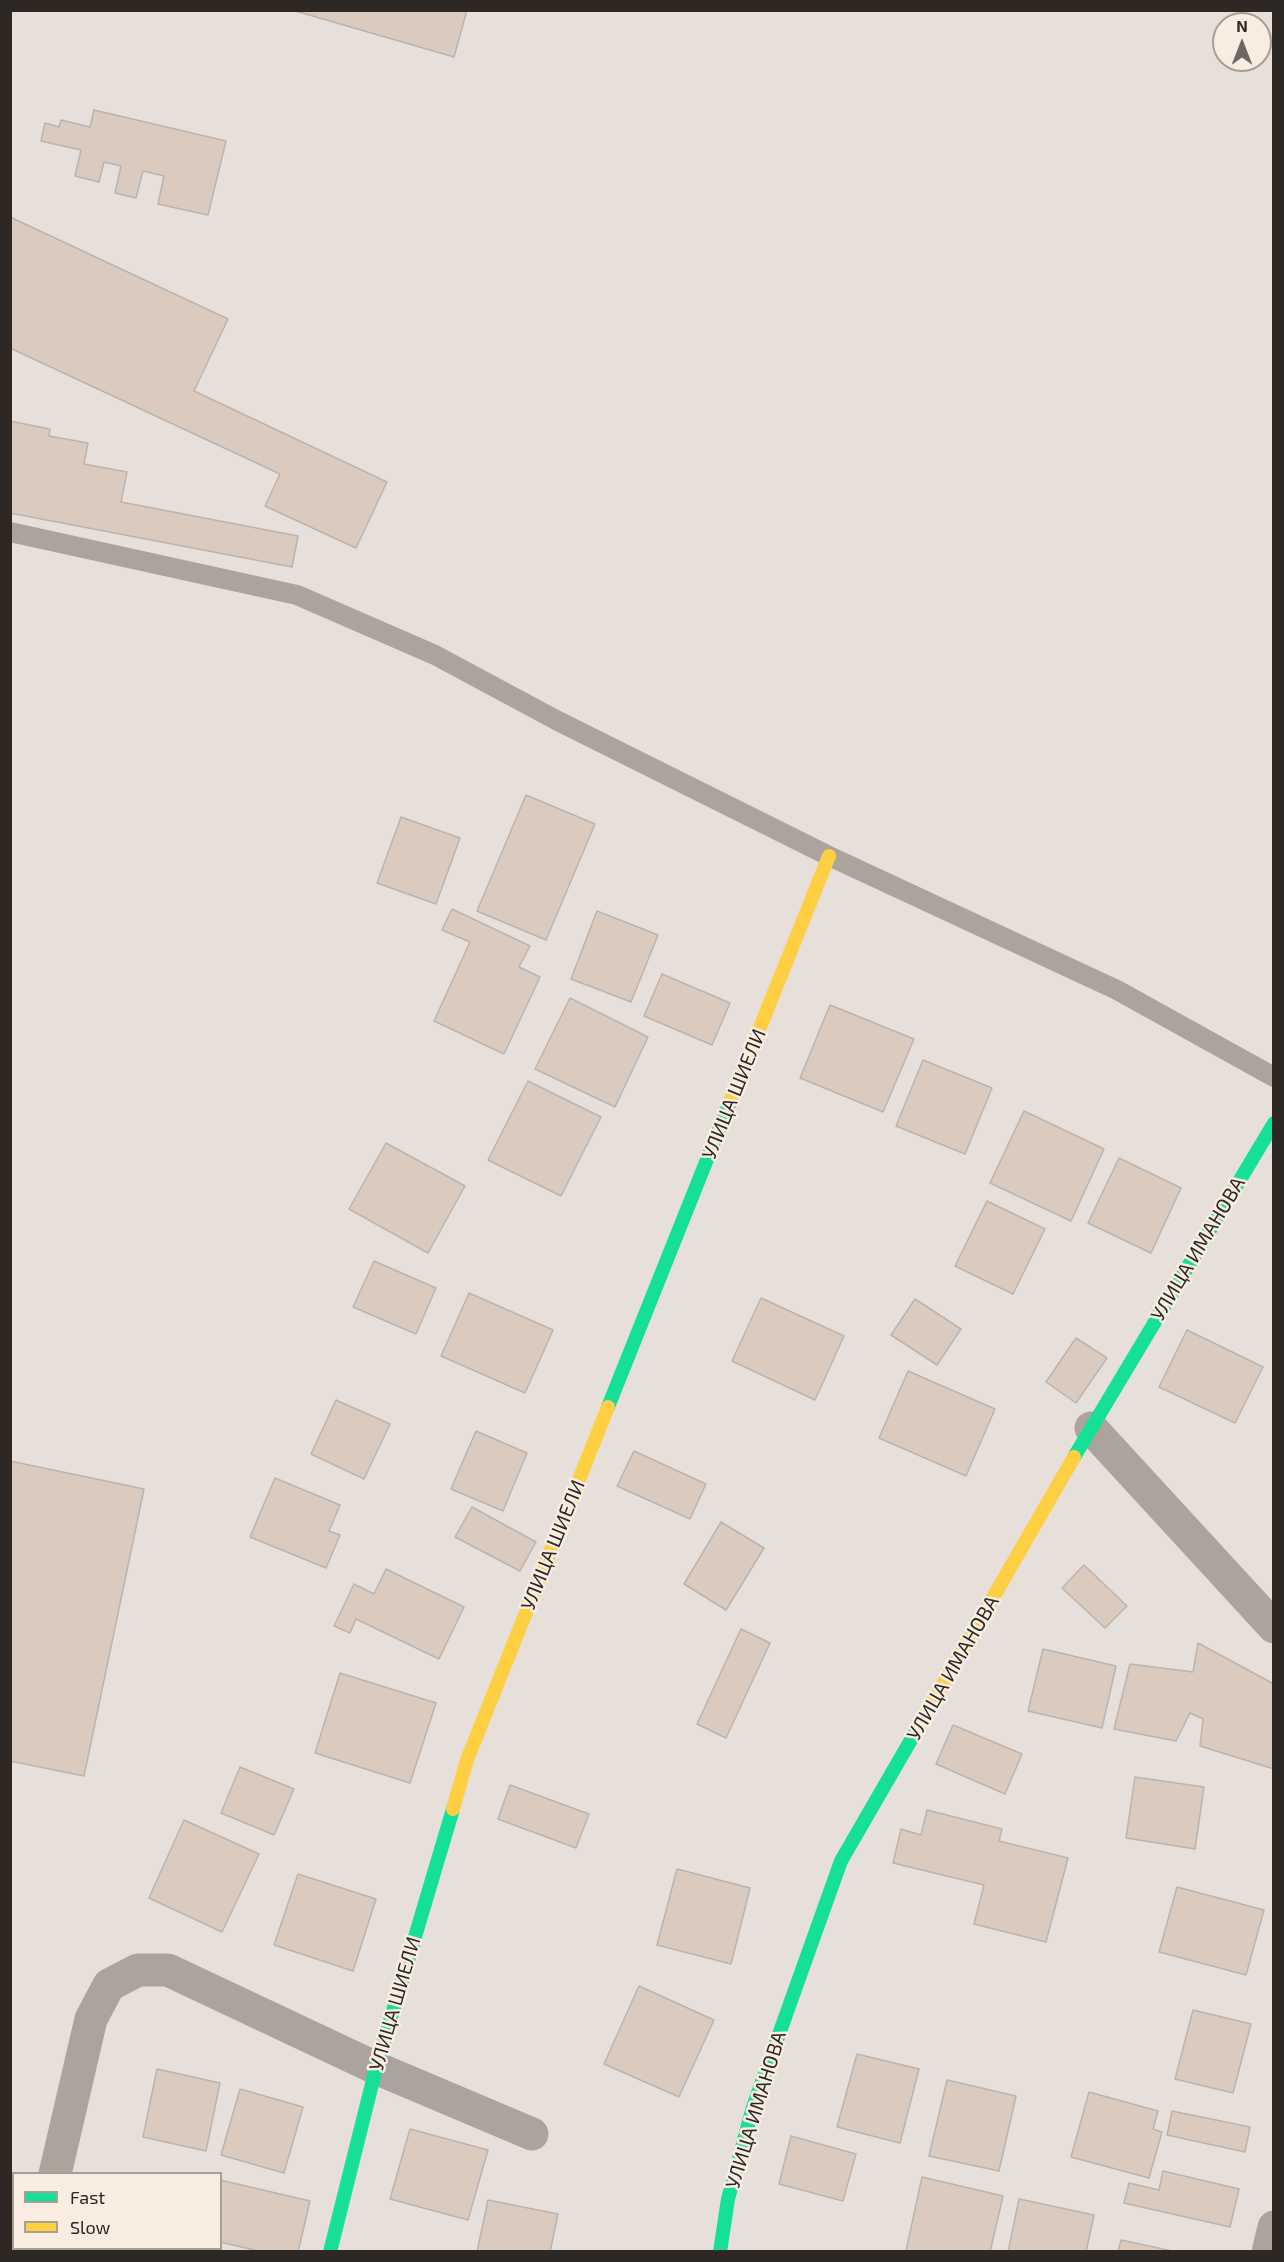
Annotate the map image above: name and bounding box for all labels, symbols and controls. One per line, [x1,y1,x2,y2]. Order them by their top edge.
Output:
north arrow [1212,12,1272,72]
text: N [1236,16,1248,35]
street label: УЛИЦА ШИЕЛИ [697,1025,771,1163]
street label: УЛИЦА ИМАНОВА [1146,1173,1250,1325]
street label: УЛИЦА ШИЕЛИ [516,1476,590,1614]
street label: УЛИЦА ИМАНОВА [902,1591,1004,1745]
street label: УЛИЦА ШИЕЛИ [364,1934,426,2074]
street label: УЛИЦА ИМАНОВА [721,2028,791,2192]
legend [12,2172,222,2250]
text: Fast [70,2186,105,2208]
text: Slow [70,2216,110,2238]

